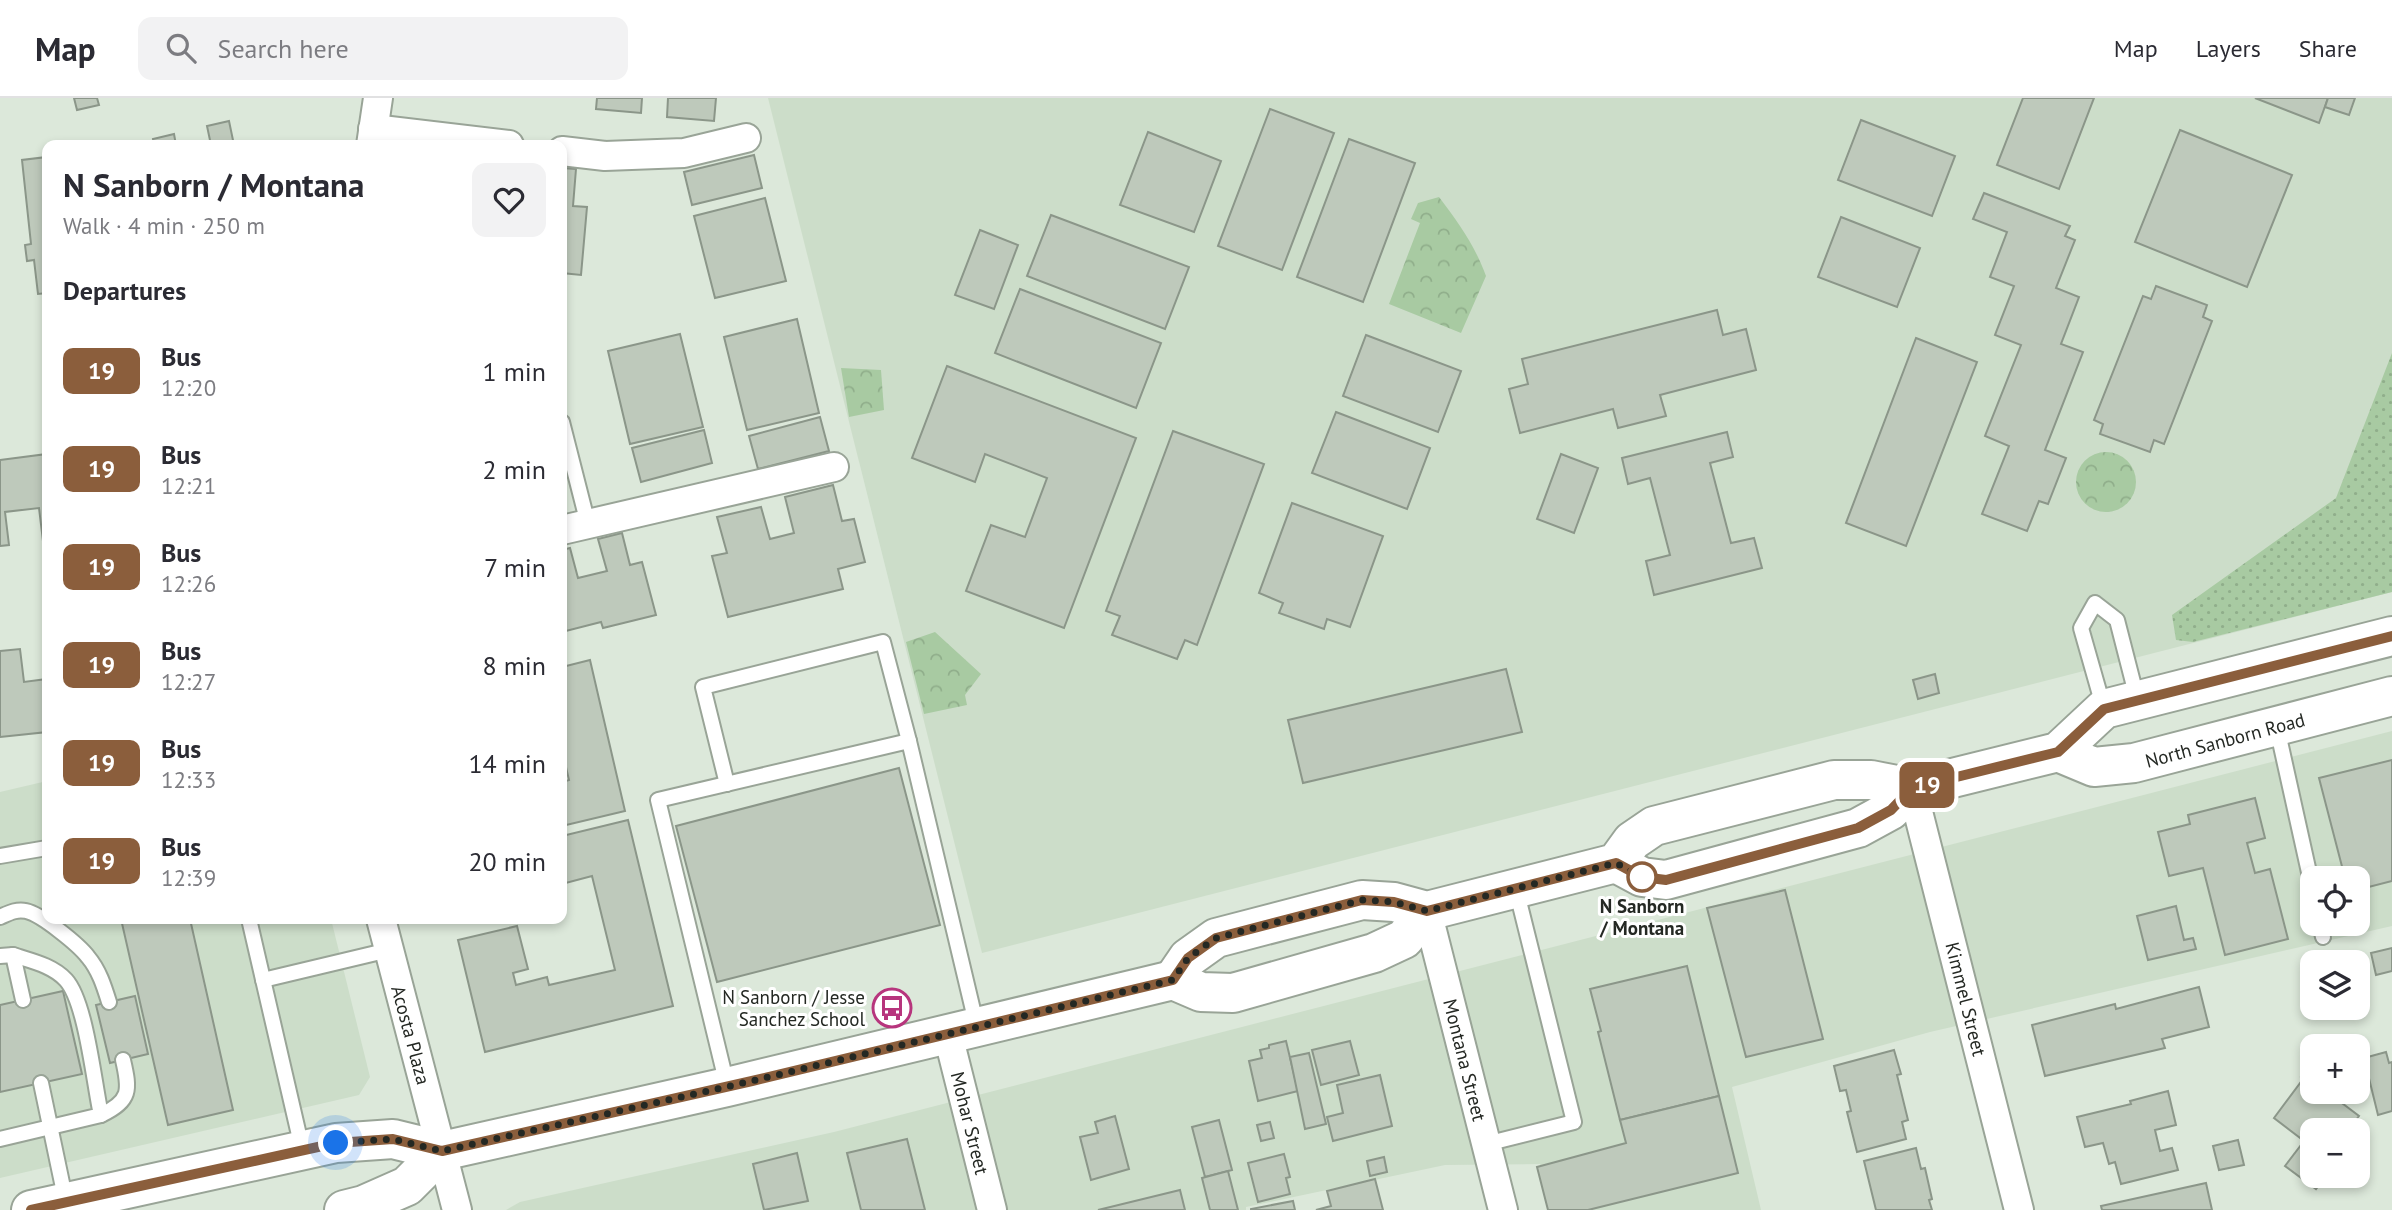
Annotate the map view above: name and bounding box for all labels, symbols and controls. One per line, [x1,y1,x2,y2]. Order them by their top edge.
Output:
search box [138,17,628,80]
text: Map [35,27,96,70]
icon: search [162,29,200,67]
text: Search here [218,32,349,65]
text: Map [2114,33,2158,64]
text: Layers [2196,33,2261,64]
text: Share [2299,33,2357,64]
text: N Sanborn / Montana [63,163,364,206]
button: heart [472,163,546,237]
text: Walk · 4 min · 250 m [63,211,265,240]
text: Departures [63,274,186,307]
text: Bus [161,340,201,373]
text: 19 [88,355,115,386]
text: 1 min [483,355,546,388]
text: 12:20 [161,373,216,402]
text: Bus [161,438,201,471]
text: 19 [88,453,115,484]
text: 2 min [483,453,546,486]
text: 12:21 [161,471,216,500]
text: Bus [161,536,201,569]
text: 19 [88,551,115,582]
text: 7 min [484,551,546,584]
text: 12:26 [161,569,216,598]
text: Bus [161,634,201,667]
text: 19 [88,649,115,680]
text: 8 min [483,649,546,682]
text: 12:27 [161,667,216,696]
street label: North Sanborn Road [2142,707,2308,773]
text: Bus [161,732,201,765]
text: 19 [88,747,115,778]
text: 14 min [468,747,546,780]
line badge: 19 [1896,762,1958,808]
text: 12:33 [161,765,216,794]
text: 19 [1913,769,1941,800]
text: Bus [161,830,201,863]
text: 19 [88,845,115,876]
text: 20 min [468,845,546,878]
marker: N Sanborn / Montana [1627,862,1657,892]
text: 12:39 [161,863,216,892]
map controls [2300,866,2370,1188]
button: locate [2300,866,2370,936]
place label: N Sanborn / Montana [1599,894,1684,940]
street label: Kimmel Street [1940,940,1992,1059]
button: layers [2300,950,2370,1020]
street label: Acosta Plaza [386,983,436,1087]
place label: N Sanborn / Jesse Sanchez School [722,985,865,1031]
bus stop icon: N Sanborn / Jesse Sanchez School [871,987,913,1029]
street label: Montana Street [1438,997,1492,1124]
button: + [2300,1034,2370,1104]
street label: Mohar Street [946,1069,994,1177]
button: − [2300,1118,2370,1188]
your location [318,1125,353,1160]

